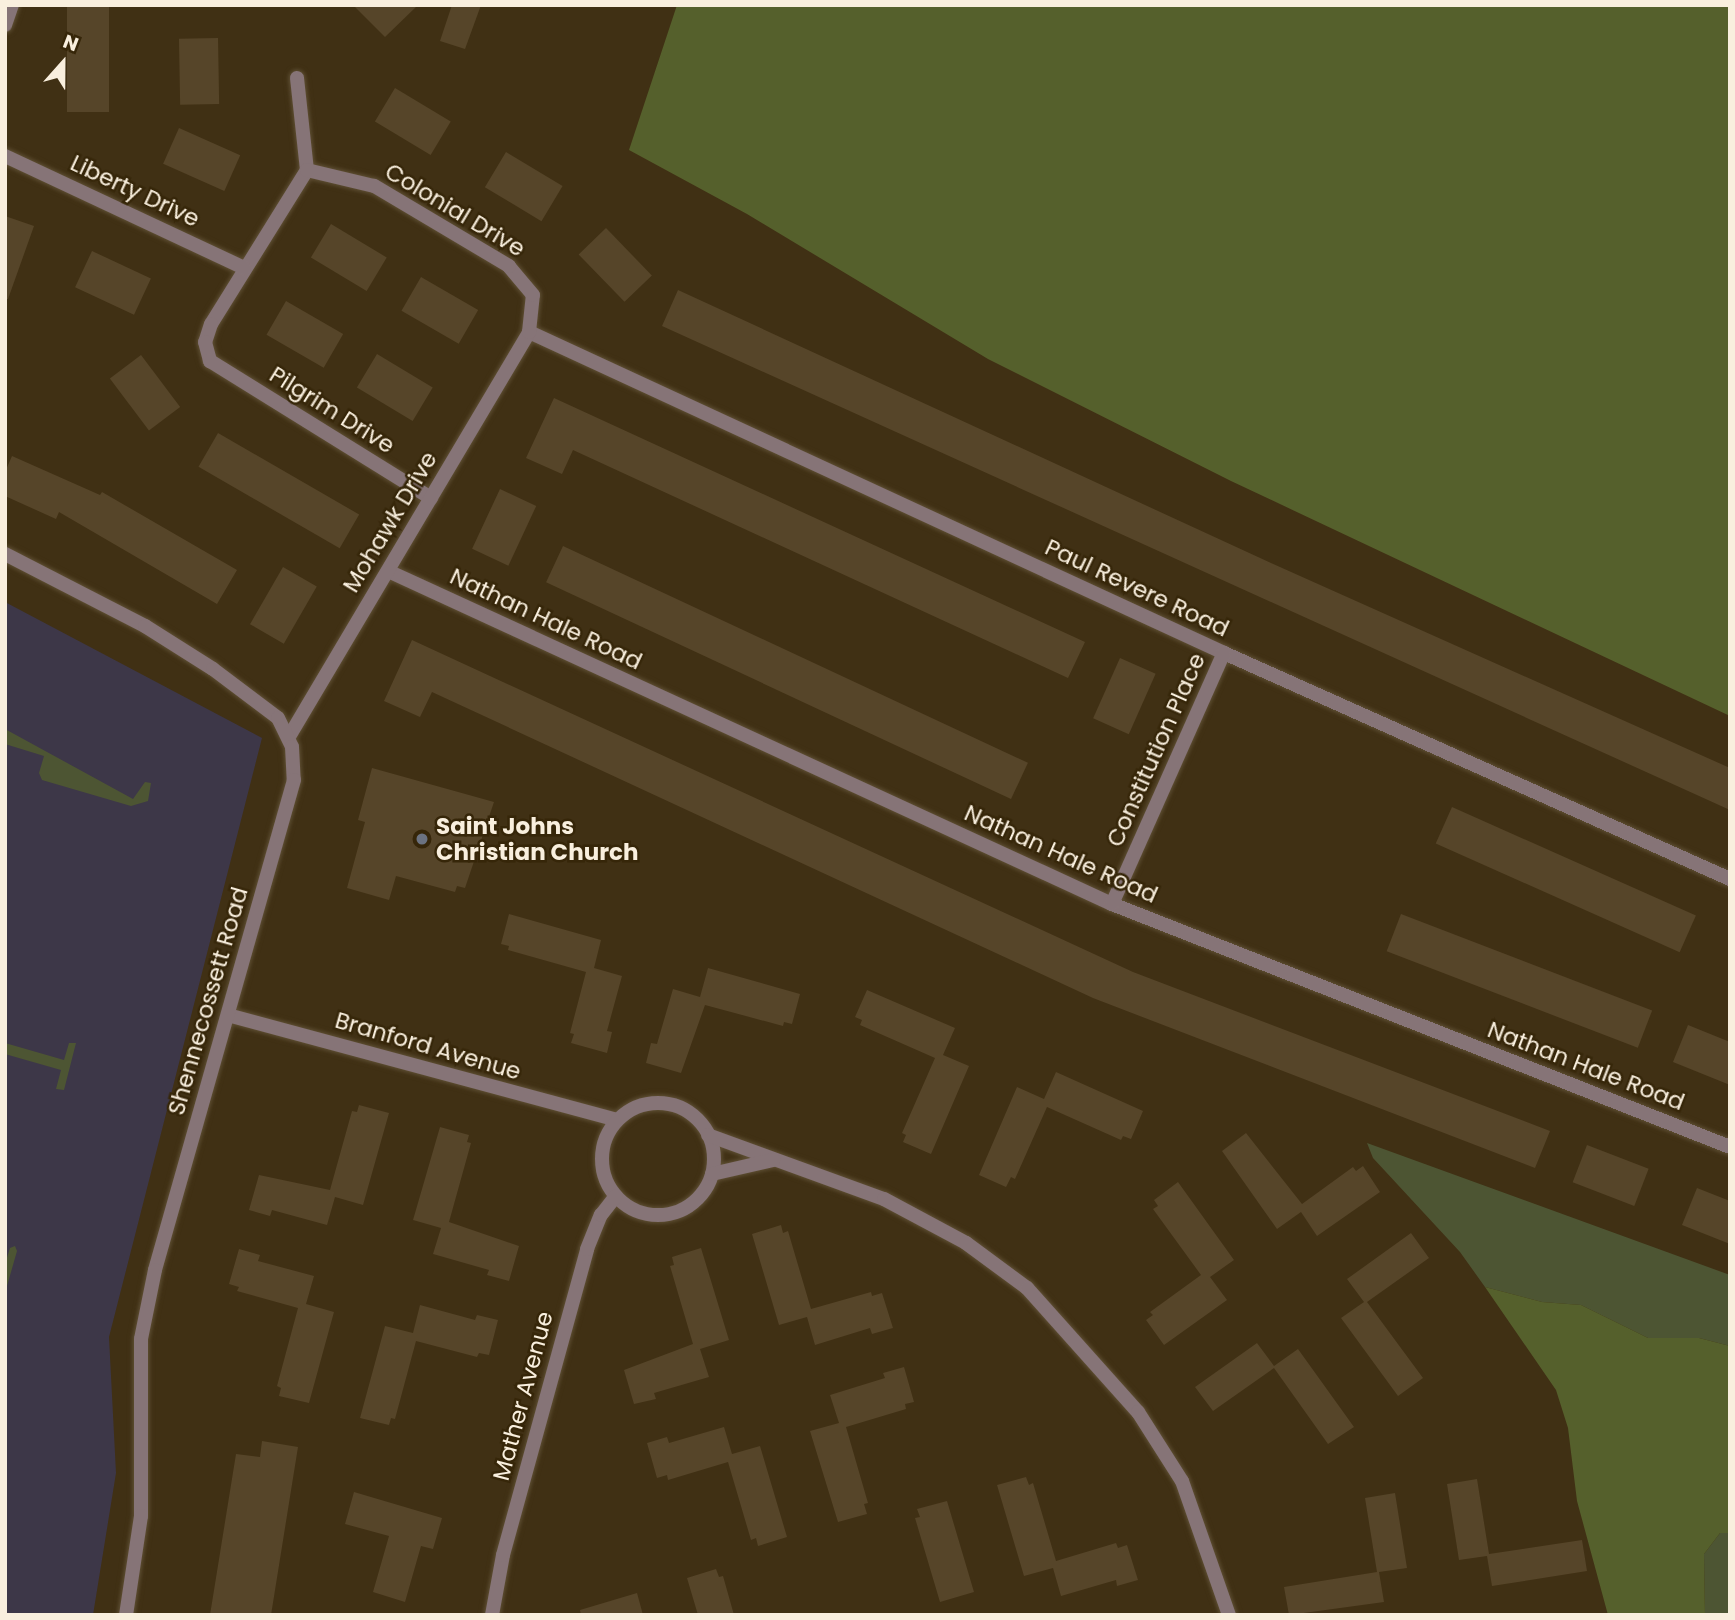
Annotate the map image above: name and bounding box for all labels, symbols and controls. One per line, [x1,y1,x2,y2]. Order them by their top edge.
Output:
north arrow [28,28,98,98]
text: N [59,28,82,58]
street label: Liberty Drive [66,149,204,233]
street label: Colonial Drive [380,157,530,263]
street label: Pilgrim Drive [265,361,399,459]
street label: Mohawk Drive [337,447,443,597]
street label: Paul Revere Road [1041,533,1233,643]
street label: Nathan Hale Road [446,562,646,676]
street label: Constitution Place [1101,649,1211,851]
street label: Nathan Hale Road [960,799,1162,909]
place label: Saint Johns Christian Church [436,812,638,866]
marker: Saint Johns Christian Church [414,831,430,847]
street label: Shennecossett Road [162,884,254,1118]
street label: Branford Avenue [332,1006,524,1086]
street label: Nathan Hale Road [1484,1016,1688,1116]
street label: Mather Avenue [487,1308,559,1484]

